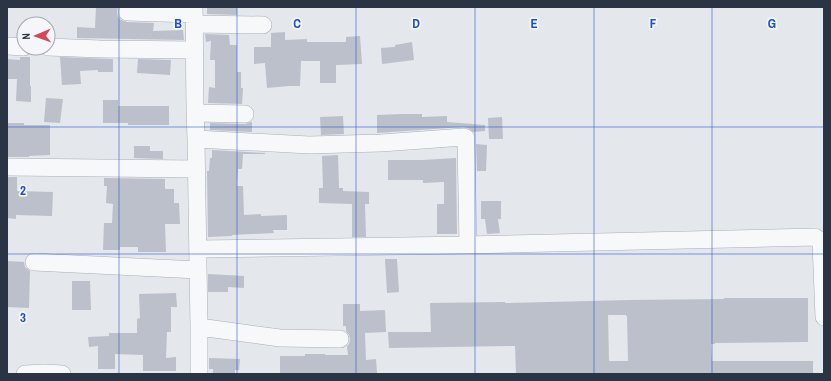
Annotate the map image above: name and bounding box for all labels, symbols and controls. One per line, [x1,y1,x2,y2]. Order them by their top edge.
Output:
text: B [174,15,182,32]
text: C [293,15,301,32]
text: D [412,15,420,32]
text: E [530,15,538,32]
text: F [650,15,657,32]
text: G [768,15,776,32]
north arrow [16,16,56,56]
text: N [19,33,33,40]
text: 2 [20,182,26,199]
text: 3 [20,309,26,326]

